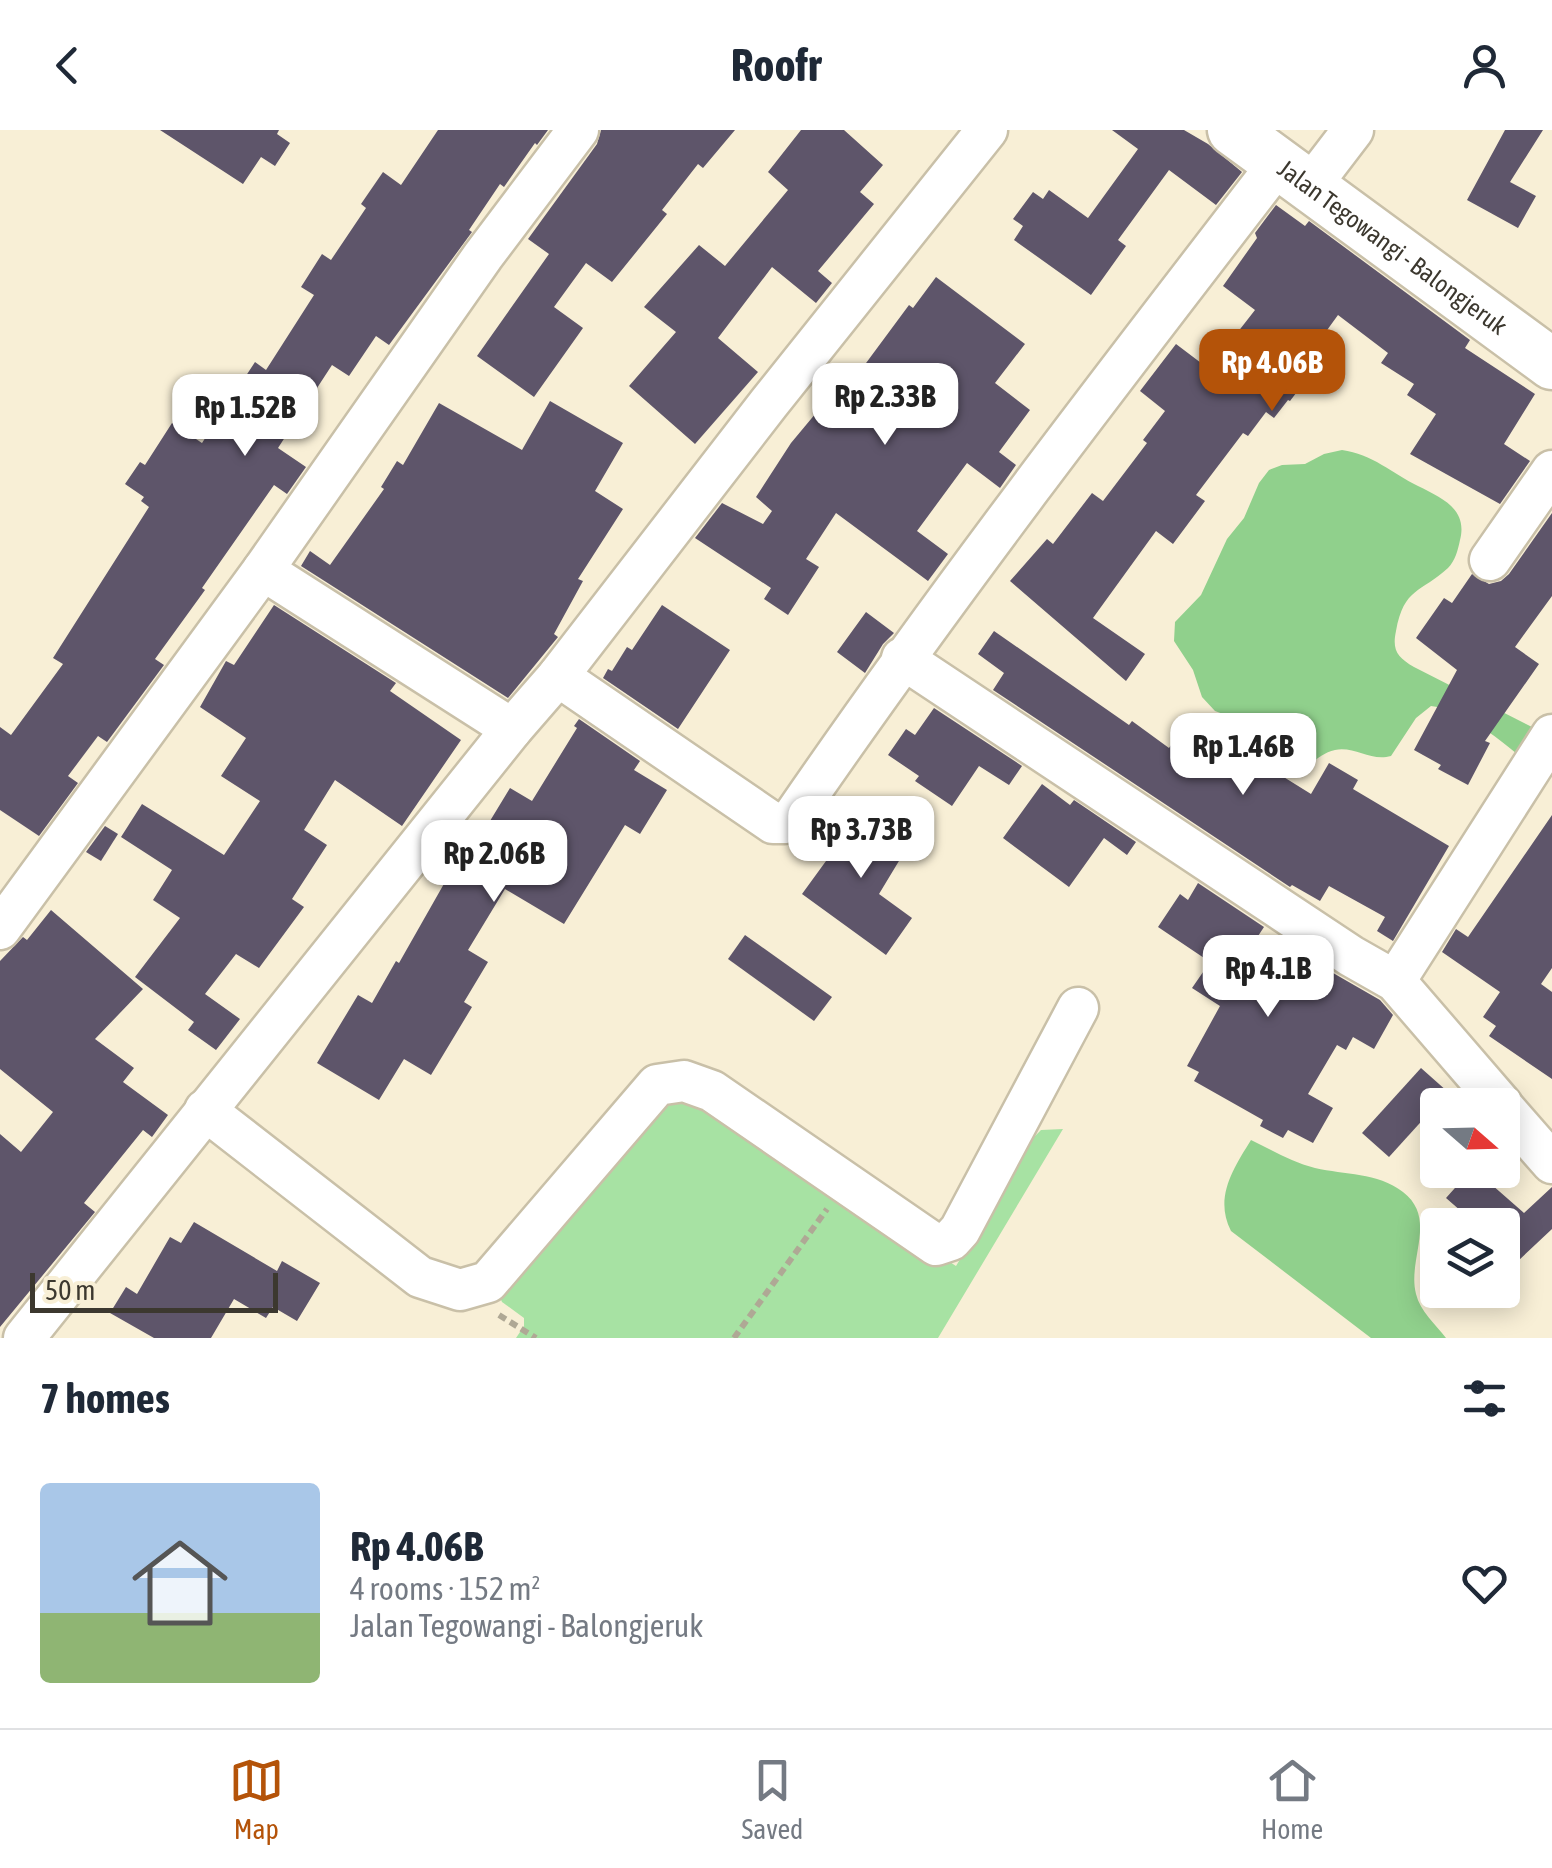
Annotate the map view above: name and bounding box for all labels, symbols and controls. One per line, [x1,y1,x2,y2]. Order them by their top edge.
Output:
icon: back [40,38,95,93]
icon: person [1457,38,1512,93]
text: Roofr [731,39,821,91]
street label: Jalan Tegowangi - Balongjeruk [1273,154,1512,340]
pin: Rp 4.06B [1169,329,1375,414]
text: Rp 4.06B [1221,343,1323,380]
pin: Rp 2.33B [782,363,988,448]
pin: Rp 1.52B [142,374,348,459]
text: Rp 2.33B [834,377,936,414]
text: Rp 1.52B [194,388,296,425]
pin: Rp 1.46B [1140,713,1346,798]
text: Rp 1.46B [1192,727,1294,764]
pin: Rp 3.73B [758,796,964,881]
text: Rp 3.73B [810,810,912,847]
pin: Rp 2.06B [391,820,597,905]
text: Rp 2.06B [443,834,545,871]
pin: Rp 4.1B [1176,935,1360,1020]
text: Rp 4.1B [1225,949,1311,986]
north arrow [1420,1088,1520,1188]
map controls [1420,1088,1520,1308]
button: layers [1420,1208,1520,1308]
scale bar [30,1268,278,1312]
text: 50 m [45,1274,95,1306]
icon: filters [1457,1371,1512,1426]
text: 7 homes [40,1374,170,1422]
text: Rp 4.06B [350,1522,483,1570]
icon: home [120,1523,240,1643]
icon: heart [1457,1556,1512,1611]
text: 4 rooms · 152 m² [350,1570,540,1607]
text: Jalan Tegowangi - Balongjeruk [350,1607,703,1644]
tab: Map [229,1753,284,1845]
tab: Saved [741,1753,803,1845]
tab: Home [1261,1753,1323,1845]

